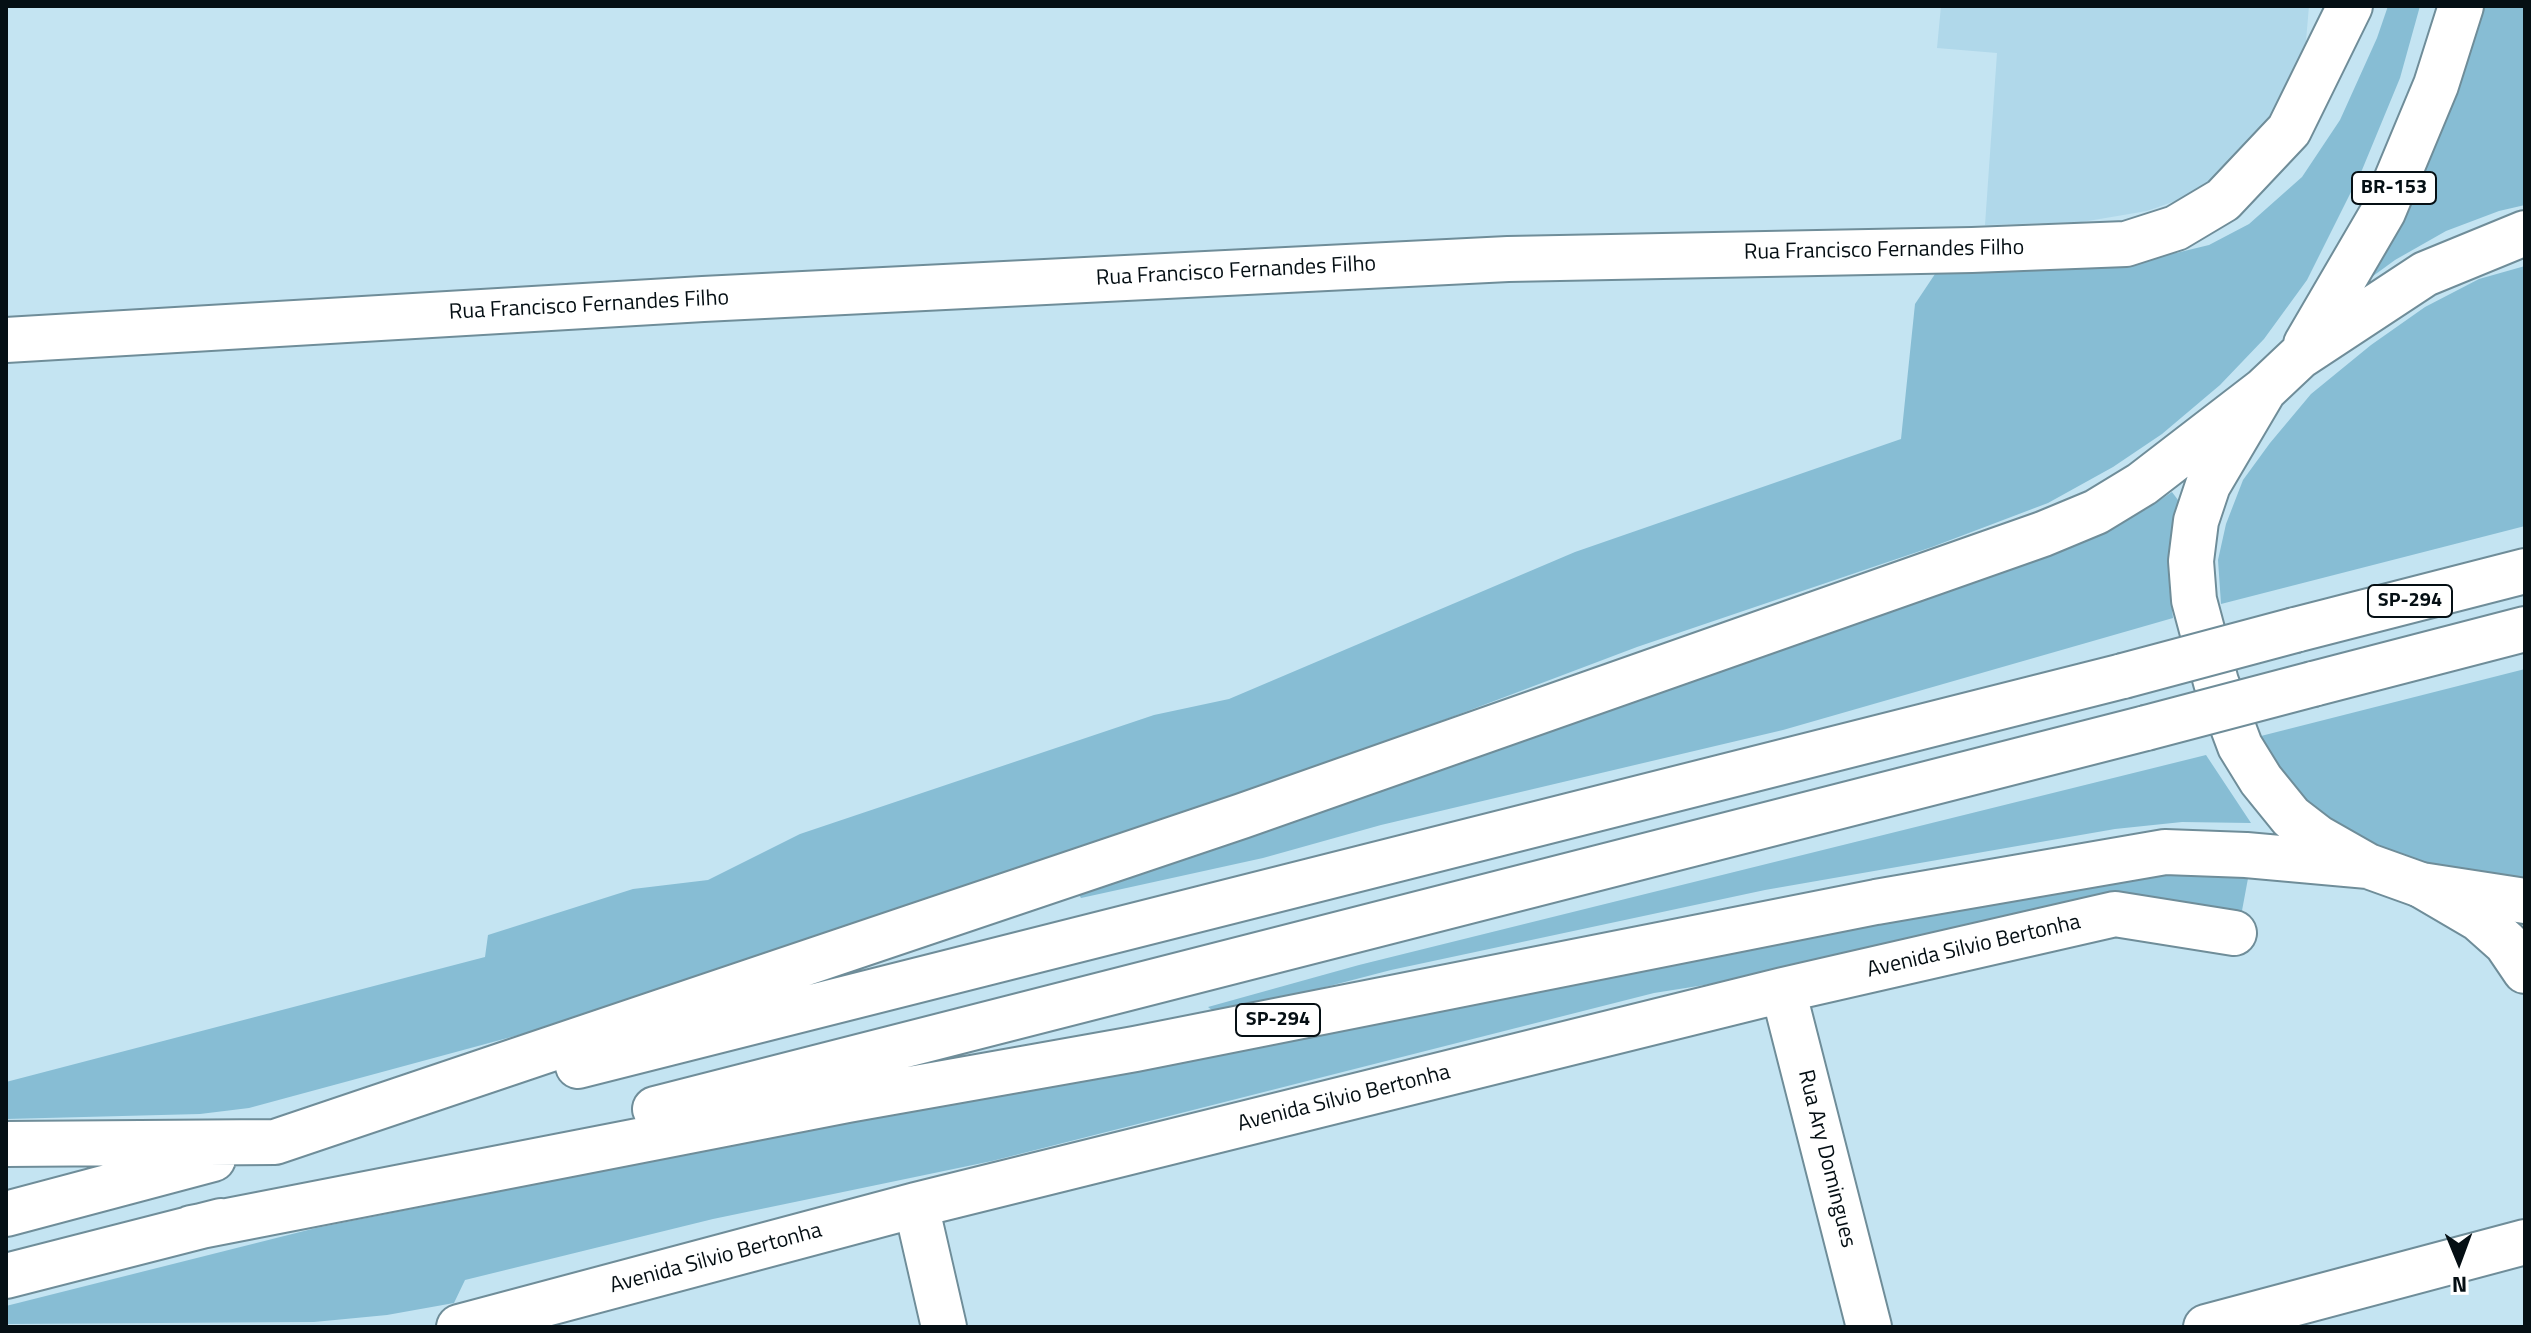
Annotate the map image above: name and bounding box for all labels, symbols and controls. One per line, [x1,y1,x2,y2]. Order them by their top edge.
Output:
road number: BR-153 [2352,172,2436,204]
street label: Rua Francisco Fernandes Filho [1744,235,2024,267]
street label: Rua Francisco Fernandes Filho [1095,251,1377,293]
street label: Rua Francisco Fernandes Filho [448,285,730,327]
road number: SP-294 [2368,585,2452,617]
street label: Avenida Silvio Bertonha [1865,910,2083,984]
road number: SP-294 [1236,1004,1320,1036]
street label: Avenida Silvio Bertonha [1235,1060,1453,1138]
street label: Rua Ary Domingues [1791,1067,1861,1251]
street label: Avenida Silvio Bertonha [607,1218,825,1300]
north arrow [2419,1221,2499,1301]
text: N [2451,1268,2467,1302]

